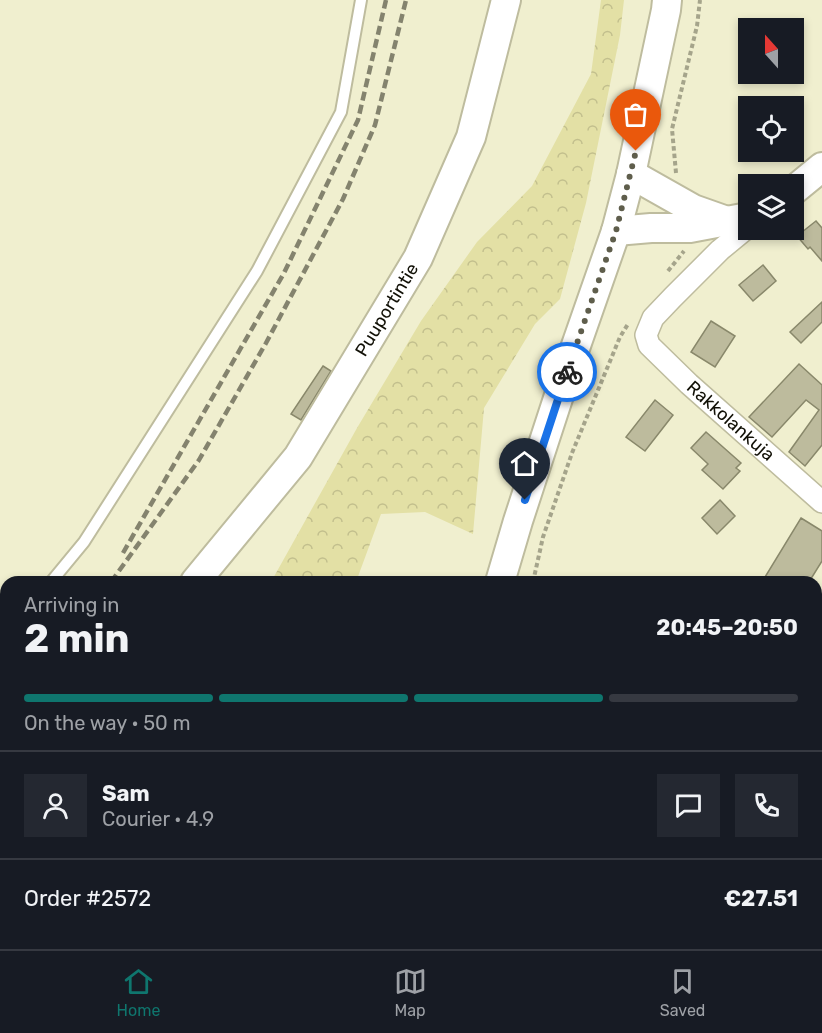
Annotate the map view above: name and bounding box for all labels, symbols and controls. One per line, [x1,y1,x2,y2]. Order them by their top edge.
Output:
north arrow [738,18,804,84]
map controls [738,18,804,240]
pin [610,89,661,151]
button: locate [738,96,804,162]
icon: bag [619,98,652,131]
button: layers [738,174,804,240]
street label: Puuportintie [350,259,423,360]
courier [537,342,597,402]
icon: bike [551,356,584,389]
street label: Rakkolankuja [682,376,779,466]
pin [499,438,550,500]
icon: home [508,447,541,480]
text: Arriving in [24,593,119,617]
text: 20:45–20:50 [656,614,798,641]
text: 2 min [24,616,130,662]
text: On the way · 50 m [24,711,191,735]
button: person [24,774,87,837]
button: chat [657,774,720,837]
button: phone [735,774,798,837]
text: Sam [102,780,150,807]
text: Courier · 4.9 [102,807,214,831]
text: Order #2572 [24,885,151,912]
text: €27.51 [724,885,798,912]
tab: Home [117,965,160,1020]
tab: Map [394,965,427,1020]
tab: Saved [660,965,705,1020]

